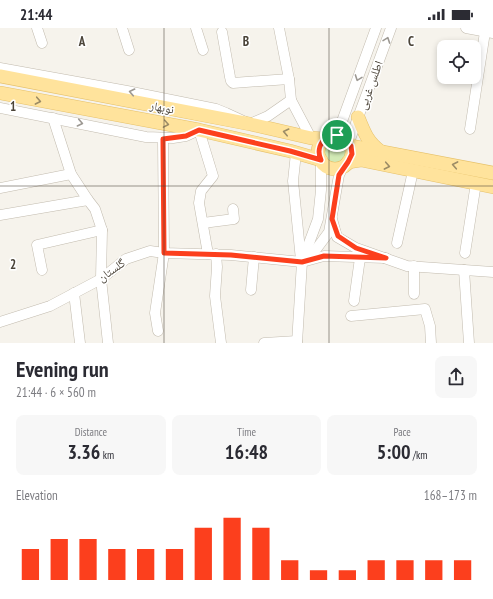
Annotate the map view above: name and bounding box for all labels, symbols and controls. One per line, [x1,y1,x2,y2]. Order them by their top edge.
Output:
text: 21:44 [20,5,52,24]
text: A [78,33,86,50]
text: B [243,33,249,50]
text: C [408,33,414,50]
one-way arrow [382,37,390,44]
map controls [437,40,481,84]
button: locate [437,40,481,84]
street label: اطلس غربی [354,58,386,112]
one-way arrow [354,74,362,81]
one-way arrow [129,88,135,96]
one-way arrow [35,96,41,104]
street label: نوبهار [148,97,175,117]
text: 1 [10,98,16,115]
pin [320,118,354,152]
one-way arrow [76,119,83,127]
one-way arrow [163,120,169,128]
icon: arrive [326,124,348,146]
one-way arrow [283,129,289,137]
one-way arrow [383,161,390,169]
one-way arrow [452,161,458,170]
street label: گلستان [94,255,128,285]
text: 2 [10,256,16,273]
text: Evening run [16,355,109,383]
button: share [435,356,477,398]
text: 21:44 · 6 × 560 m [16,384,96,401]
text: Distance [75,425,107,439]
text: Time [237,425,256,439]
text: Pace [393,425,411,439]
text: 3.36 [67,439,100,465]
text: 16:48 [225,439,268,465]
text: 5:00 [377,439,411,465]
text: km [100,448,114,462]
text: /km [411,448,428,462]
text: Elevation [16,487,58,504]
text: 168–173 m [424,487,477,504]

